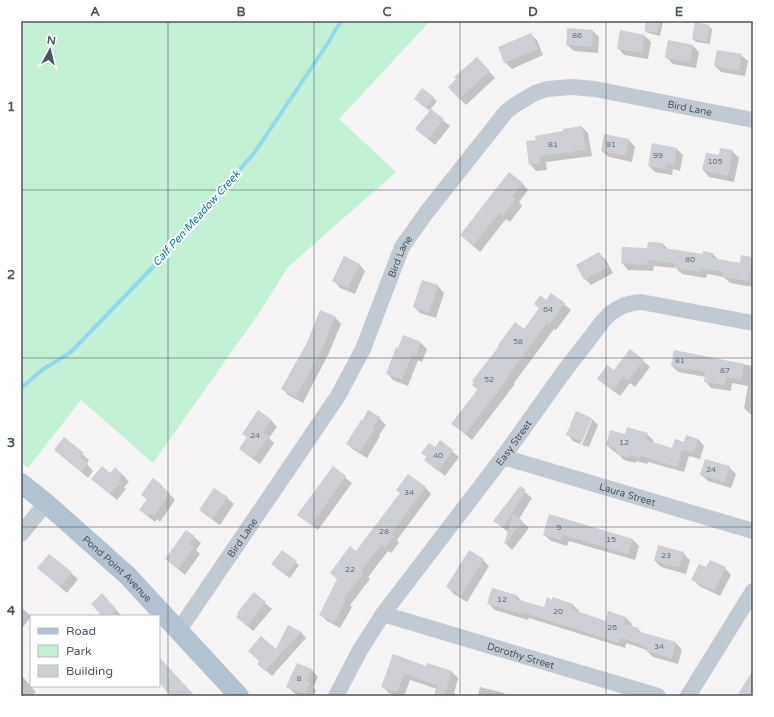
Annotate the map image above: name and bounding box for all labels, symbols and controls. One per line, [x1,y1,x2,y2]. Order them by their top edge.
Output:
text: A [90,4,100,20]
text: B [236,4,246,20]
text: C [382,4,392,20]
text: D [528,4,538,20]
text: E [675,4,683,20]
north arrow [30,30,70,70]
house number: 86 [572,31,582,40]
text: N [46,34,57,48]
street label: Bird Lane [666,98,713,119]
text: 1 [7,99,15,115]
house number: 81 [548,140,558,149]
house number: 91 [606,140,616,149]
house number: 99 [653,151,663,160]
house number: 105 [707,157,723,166]
water label: Calf Pen Meadow Creek [150,167,244,269]
street label: Bird Lane [386,233,416,279]
house number: 80 [685,255,695,264]
text: 2 [7,267,15,283]
house number: 64 [543,305,553,314]
house number: 58 [513,337,523,346]
house number: 81 [675,356,685,365]
house number: 87 [720,366,730,375]
house number: 52 [484,375,494,384]
street label: Easy Street [494,418,535,468]
house number: 24 [250,431,260,440]
text: 3 [7,435,15,451]
house number: 12 [619,438,629,447]
house number: 40 [433,451,443,460]
house number: 24 [706,465,716,474]
street label: Laura Street [598,481,657,509]
house number: 34 [404,488,414,497]
street label: Bird Lane [225,516,261,560]
house number: 9 [556,523,562,532]
house number: 28 [379,527,389,536]
street label: Pond Point Avenue [80,533,154,605]
house number: 15 [606,535,616,544]
house number: 23 [661,551,671,560]
house number: 22 [345,565,355,574]
house number: 12 [497,595,507,604]
text: 4 [7,603,16,619]
house number: 20 [553,607,563,616]
legend [30,615,160,687]
house number: 26 [607,623,617,632]
text: Road [66,624,96,638]
street label: Dorothy Street [486,640,556,672]
house number: 34 [654,642,664,651]
text: Park [66,644,92,658]
text: Building [66,664,113,678]
house number: 8 [296,674,302,683]

